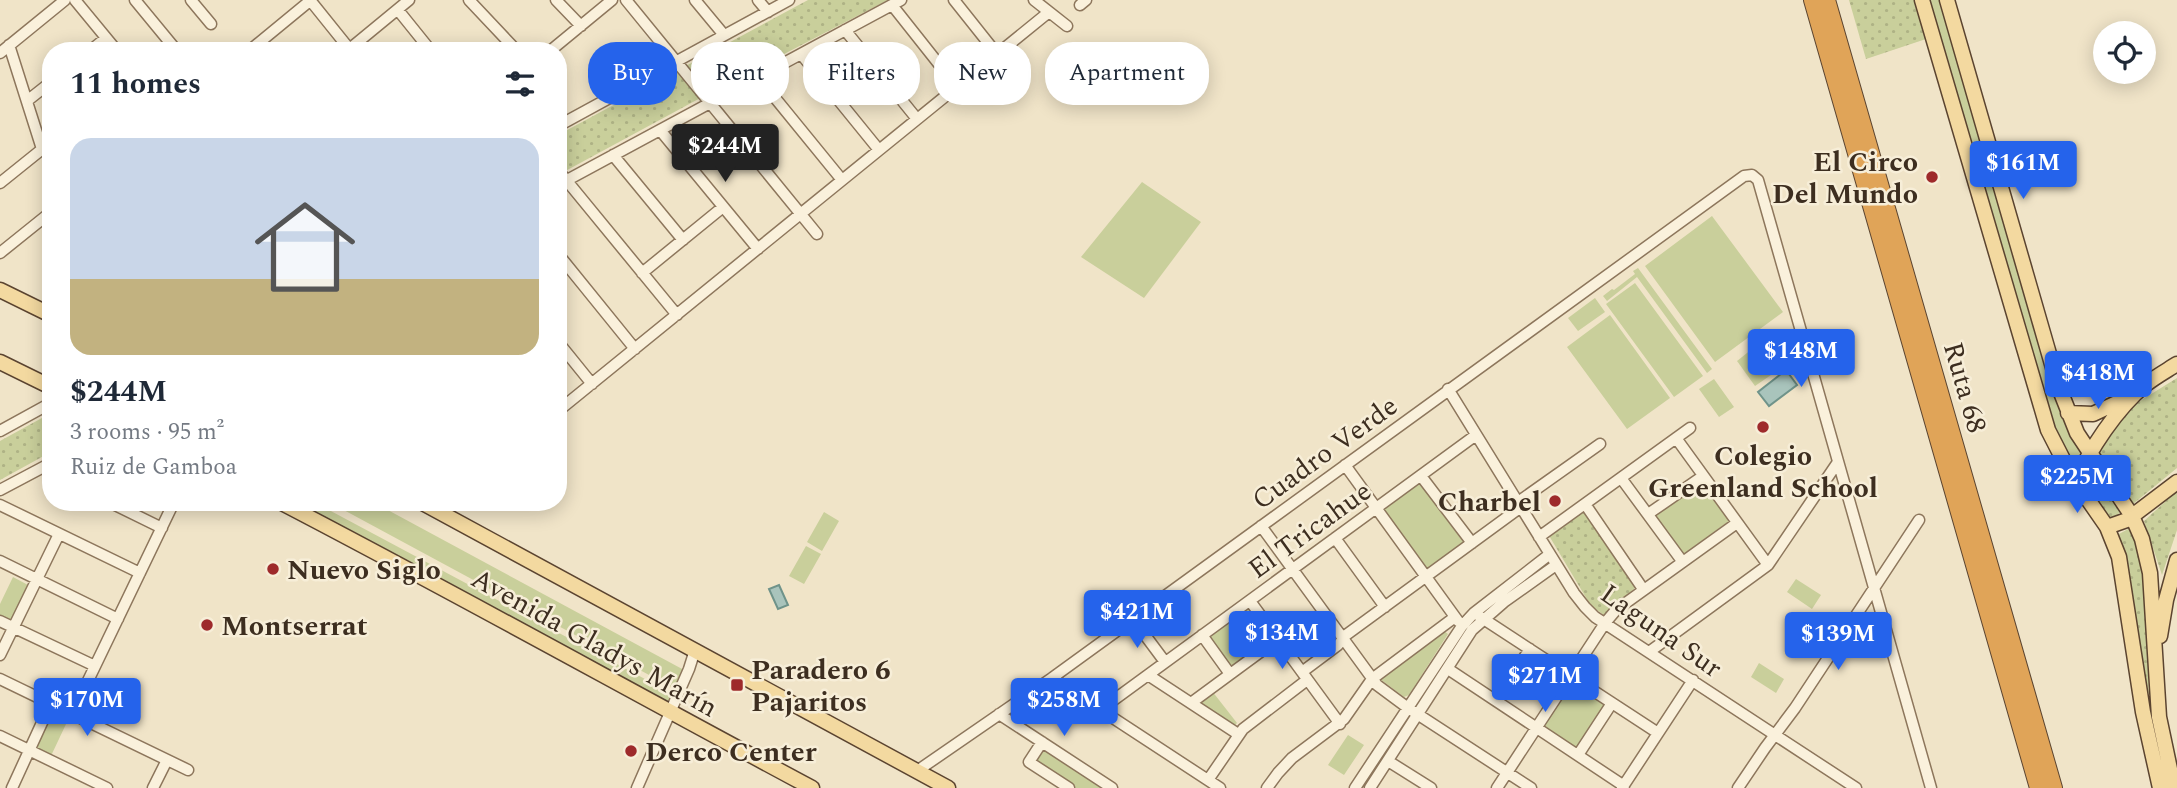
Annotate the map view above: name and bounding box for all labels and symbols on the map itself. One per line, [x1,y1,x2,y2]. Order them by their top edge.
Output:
pin: $244M [676,124,774,184]
place label: El Circo Del Mundo [1772,141,1918,216]
pin: $161M [1974,142,2072,201]
marker: El Circo Del Mundo [1924,169,1940,185]
pin: $148M [1752,330,1850,389]
street label: Ruta 68 [1931,337,1998,438]
pin: $418M [2049,352,2147,411]
street label: Cuadro Verde [1243,385,1407,521]
marker: Colegio Greenland School [1755,419,1771,435]
place label: Colegio Greenland School [1648,435,1878,510]
pin: $225M [2028,456,2126,515]
street label: El Tricahue [1239,471,1381,590]
place label: Charbel [1438,481,1541,524]
marker: Charbel [1547,493,1563,509]
place label: Nuevo Siglo [287,549,441,592]
street label: Avenida Gladys Marín [463,557,726,729]
marker: Nuevo Siglo [265,561,281,577]
street label: Laguna Sur [1591,573,1731,689]
pin: $421M [1088,590,1186,650]
place label: Montserrat [221,605,368,648]
pin: $134M [1233,612,1331,671]
pin: $139M [1789,612,1887,672]
marker: Montserrat [199,617,215,633]
place label: Paradero 6 Pajaritos [751,649,891,724]
pin: $271M [1496,654,1594,714]
marker: Paradero 6 Pajaritos [729,677,745,693]
pin: $170M [38,678,136,738]
pin: $258M [1015,678,1113,738]
place label: Derco Center [645,731,817,774]
marker: Derco Center [623,743,639,759]

